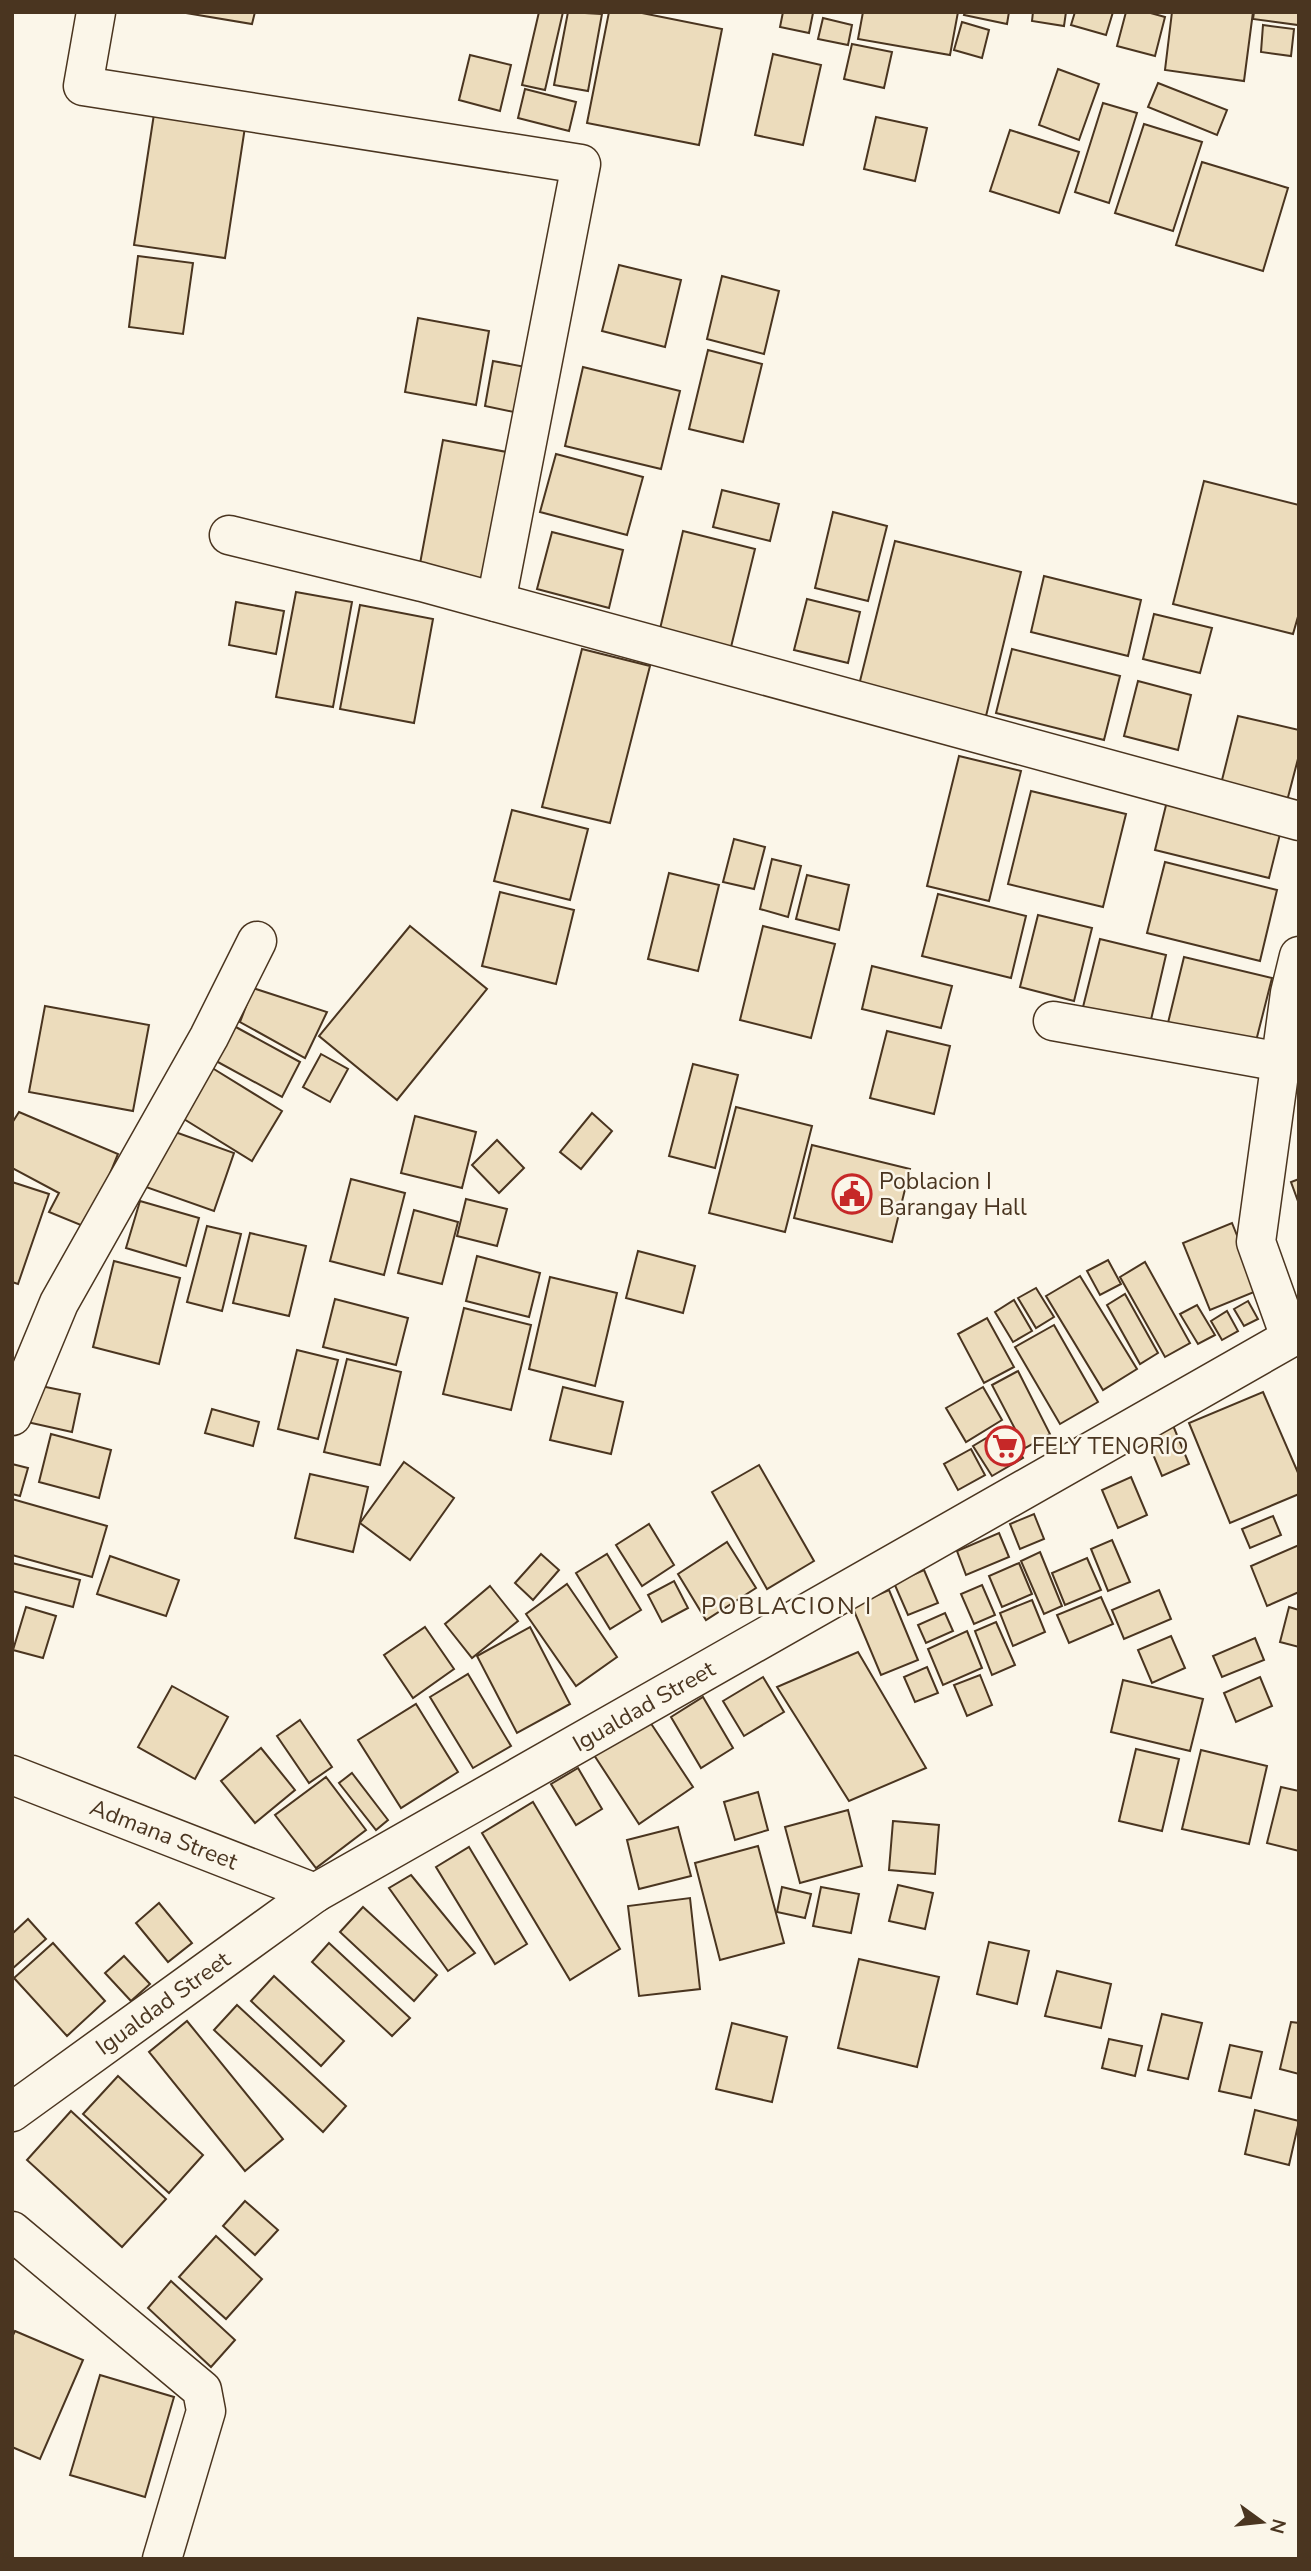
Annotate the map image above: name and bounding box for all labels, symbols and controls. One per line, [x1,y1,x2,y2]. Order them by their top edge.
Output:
place label: Poblacion I Barangay Hall [879,1166,1027,1223]
public building icon: Poblacion I Barangay Hall [831,1173,873,1215]
supermarket icon: FELY TENORIO [984,1425,1026,1467]
place label: FELY TENORIO [1032,1431,1188,1462]
district label: POBLACION I [701,1590,873,1622]
street label: Igualdad Street [567,1653,721,1759]
street label: Admana Street [85,1792,243,1878]
street label: Igualdad Street [90,1944,237,2063]
north arrow [1227,2487,1297,2557]
text: N [1263,2516,1292,2536]

